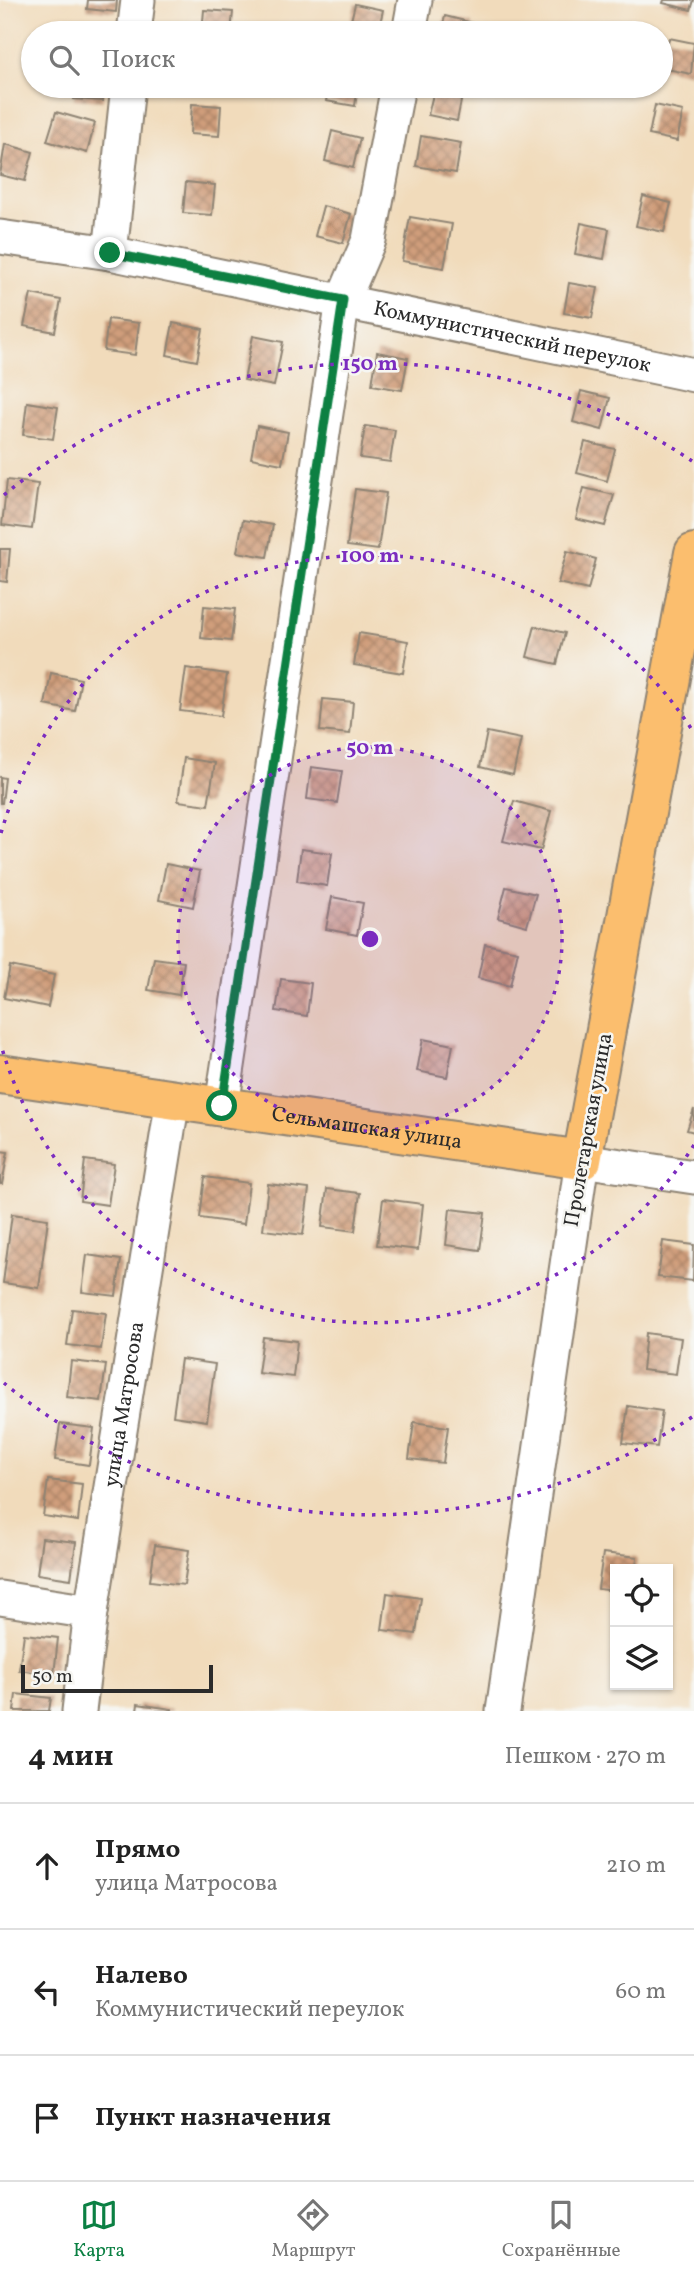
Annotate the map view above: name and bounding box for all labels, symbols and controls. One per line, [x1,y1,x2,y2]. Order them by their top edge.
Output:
search box [21,21,673,98]
icon: search [45,41,83,79]
text: Поиск [101,42,175,78]
route end [94,237,125,268]
street label: Коммунистический переулок [371,294,653,380]
text: 150 m [342,350,398,379]
text: 100 m [340,542,400,571]
text: 50 m [346,734,394,763]
centre of rings [358,927,382,951]
street label: Пролетарская улица [558,1031,620,1229]
route start [206,1090,237,1121]
street label: Сельмашская улица [270,1100,464,1157]
street label: улица Матросова [97,1319,152,1489]
map controls [610,1564,673,1690]
button: locate [610,1564,673,1627]
button: layers [610,1627,673,1690]
scale bar [21,1662,214,1694]
text: 50 m [32,1664,73,1690]
text: 4 мин [28,1736,113,1778]
text: Пешком · 270 m [505,1741,666,1773]
text: Прямо [95,1832,180,1868]
icon: ahead [28,1847,66,1885]
text: 210 m [606,1850,666,1882]
text: улица Матросова [95,1868,278,1900]
text: Налево [95,1958,188,1994]
icon: left [28,1973,66,2011]
text: 60 m [616,1976,666,2008]
text: Коммунистический переулок [95,1994,404,2026]
icon: arrive [28,2099,66,2137]
text: Пункт назначения [95,2100,331,2136]
tab: Карта [73,2196,125,2264]
tab: Маршрут [272,2196,355,2264]
tab: Сохранённые [502,2196,621,2264]

